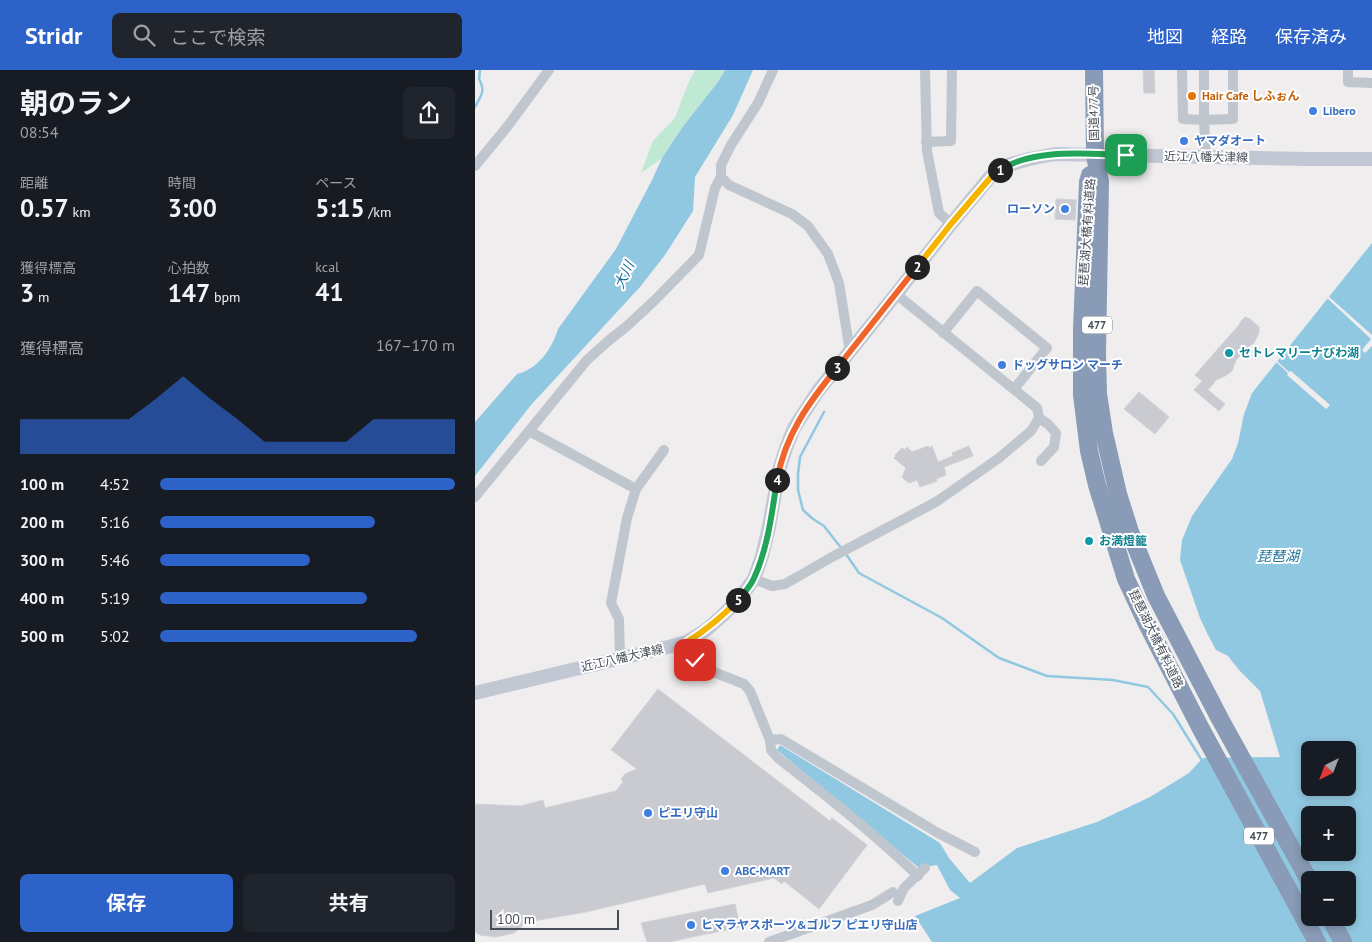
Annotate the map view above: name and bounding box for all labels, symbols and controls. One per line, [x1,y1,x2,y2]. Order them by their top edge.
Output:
search box [112,13,462,58]
text: Stridr [25,20,82,51]
icon: search [130,21,158,49]
text: ここで検索 [170,25,265,49]
text: 地図 [1147,25,1183,48]
text: 経路 [1211,25,1247,48]
text: 保存済み [1275,25,1347,48]
text: 朝のラン [20,84,132,121]
street label: 国道477号 [1086,85,1101,141]
button: share [403,87,455,139]
place label: Hair Cafe しふぉん [1202,88,1300,103]
marker: Hair Cafe しふぉん [1186,90,1198,102]
place label: Libero [1323,103,1356,118]
marker: Libero [1307,105,1319,117]
text: 08:54 [20,122,58,142]
place label: ヤマダオート [1194,133,1266,148]
pin [1105,134,1147,176]
marker: ヤマダオート [1178,135,1190,147]
icon: arrive [1112,141,1140,169]
street label: 近江八幡大津線 [1164,148,1248,165]
pin: 1 [987,158,1013,182]
text: 1 [997,161,1004,179]
text: 距離 [20,174,48,192]
text: 時間 [168,174,196,192]
text: ペース [315,174,357,192]
street label: 琵琶湖大橋有料道路 [1075,178,1098,286]
text: 0.57 [20,192,69,224]
text: 3:00 [168,192,217,224]
text: 5:15 [315,192,365,224]
place label: ローソン [1007,201,1055,216]
text: km [69,203,91,221]
text: /km [365,203,391,221]
marker: ローソン [1059,203,1071,215]
pin: 2 [905,254,929,280]
water label: 大川 [610,257,639,291]
text: kcal [315,258,339,276]
text: 2 [914,258,921,276]
text: 獲得標高 [20,259,76,277]
text: 心拍数 [168,259,210,277]
text: 41 [315,276,344,308]
text: 3 [20,277,34,309]
text: 147 [168,277,210,309]
text: m [34,288,49,306]
text: bpm [210,288,240,306]
road number: 477 [1082,316,1112,334]
text: 167–170 m [376,335,455,355]
text: 獲得標高 [20,338,84,358]
place label: セトレマリーナびわ湖 [1239,345,1359,360]
marker: セトレマリーナびわ湖 [1223,347,1235,359]
pin: 3 [825,356,849,380]
place label: ドッグサロン マーチ [1012,357,1123,372]
text: 3 [834,359,841,377]
marker: ドッグサロン マーチ [996,359,1008,371]
pin: 4 [765,468,789,492]
text: 4 [774,471,781,489]
text: 100 m [20,474,64,494]
text: 4:52 [100,474,130,494]
text: 200 m [20,512,64,532]
text: 5:16 [100,512,130,532]
place label: お満燈籠 [1099,533,1147,548]
marker: お満燈籠 [1083,535,1095,547]
water label: 琵琶湖 [1257,547,1301,565]
text: 300 m [20,550,64,570]
text: 5:46 [100,550,130,570]
street label: 琵琶湖大橋有料道路 [1126,587,1187,691]
text: 400 m [20,588,64,608]
text: 5:19 [100,588,130,608]
pin: 5 [725,588,751,612]
text: 5 [735,591,742,609]
text: 500 m [20,626,64,646]
text: 5:02 [100,626,130,646]
pin [674,639,716,681]
street label: 近江八幡大津線 [579,641,665,674]
icon: check [681,646,709,674]
north arrow [1301,741,1356,796]
map controls [1301,741,1356,926]
place label: ピエリ守山 [658,805,718,820]
button: + [1301,806,1356,861]
marker: ピエリ守山 [642,807,654,819]
road number: 477 [1244,828,1274,844]
place label: ABC-MART [735,863,790,878]
marker: ABC-MART [719,865,731,877]
button: − [1301,871,1356,926]
button: 保存 [20,874,233,932]
button: 共有 [243,874,455,932]
scale bar [490,907,619,930]
text: 100 m [497,910,535,928]
place label: ヒマラヤスポーツ&ゴルフ ピエリ守山店 [701,917,918,932]
marker: ヒマラヤスポーツ&ゴルフ ピエリ守山店 [685,919,697,931]

